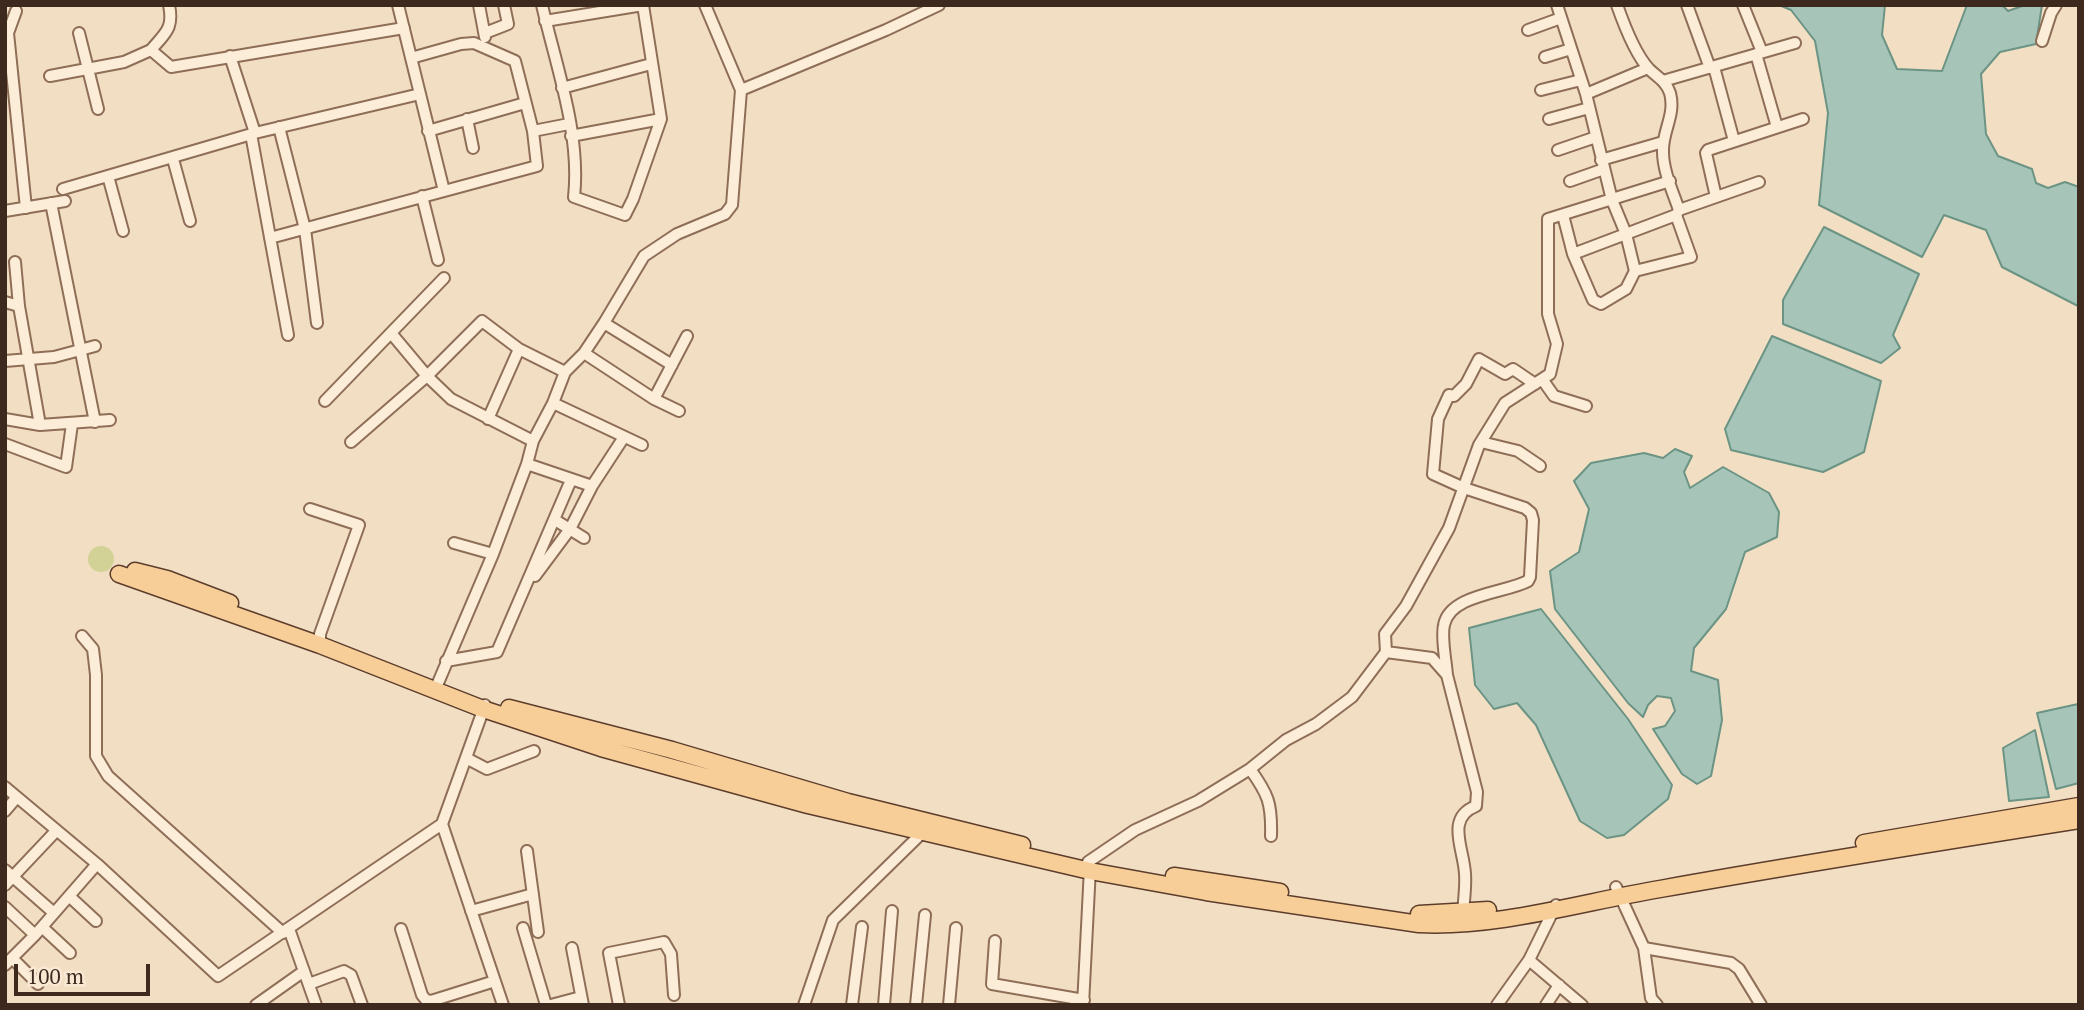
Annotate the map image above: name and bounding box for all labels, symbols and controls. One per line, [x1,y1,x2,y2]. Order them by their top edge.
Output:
scale bar [18,950,154,994]
text: 100 m [27,962,84,990]

